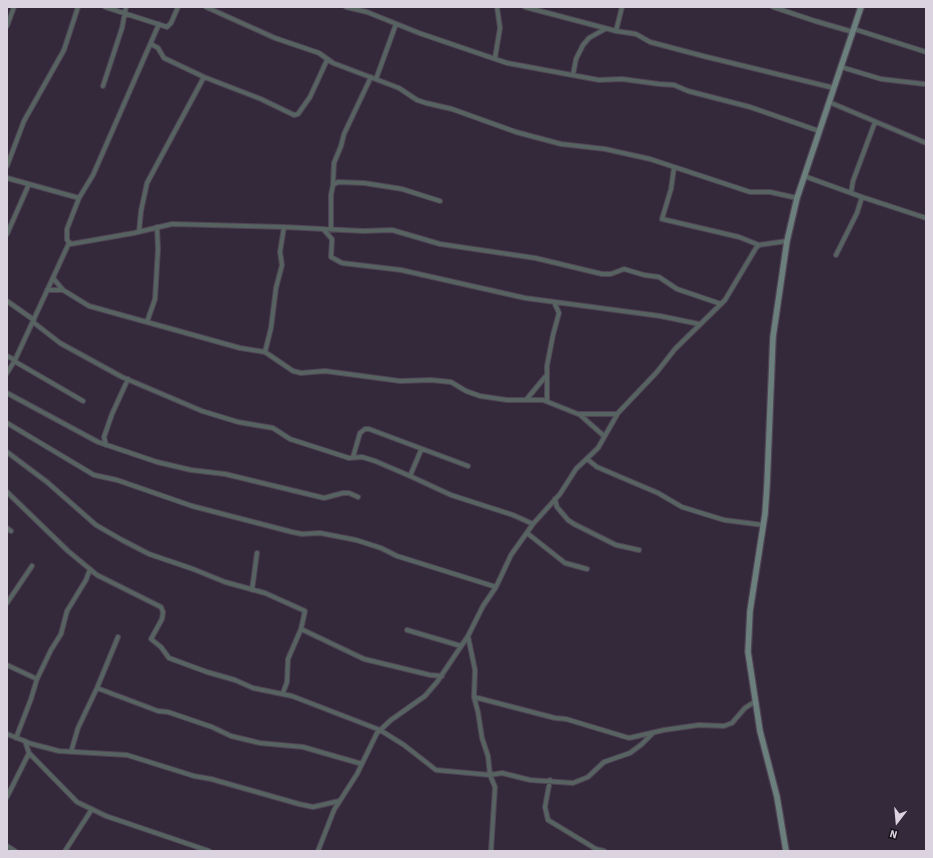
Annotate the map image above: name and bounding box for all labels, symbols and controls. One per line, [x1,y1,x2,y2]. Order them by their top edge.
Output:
north arrow [877,802,917,842]
text: N [888,826,899,842]

